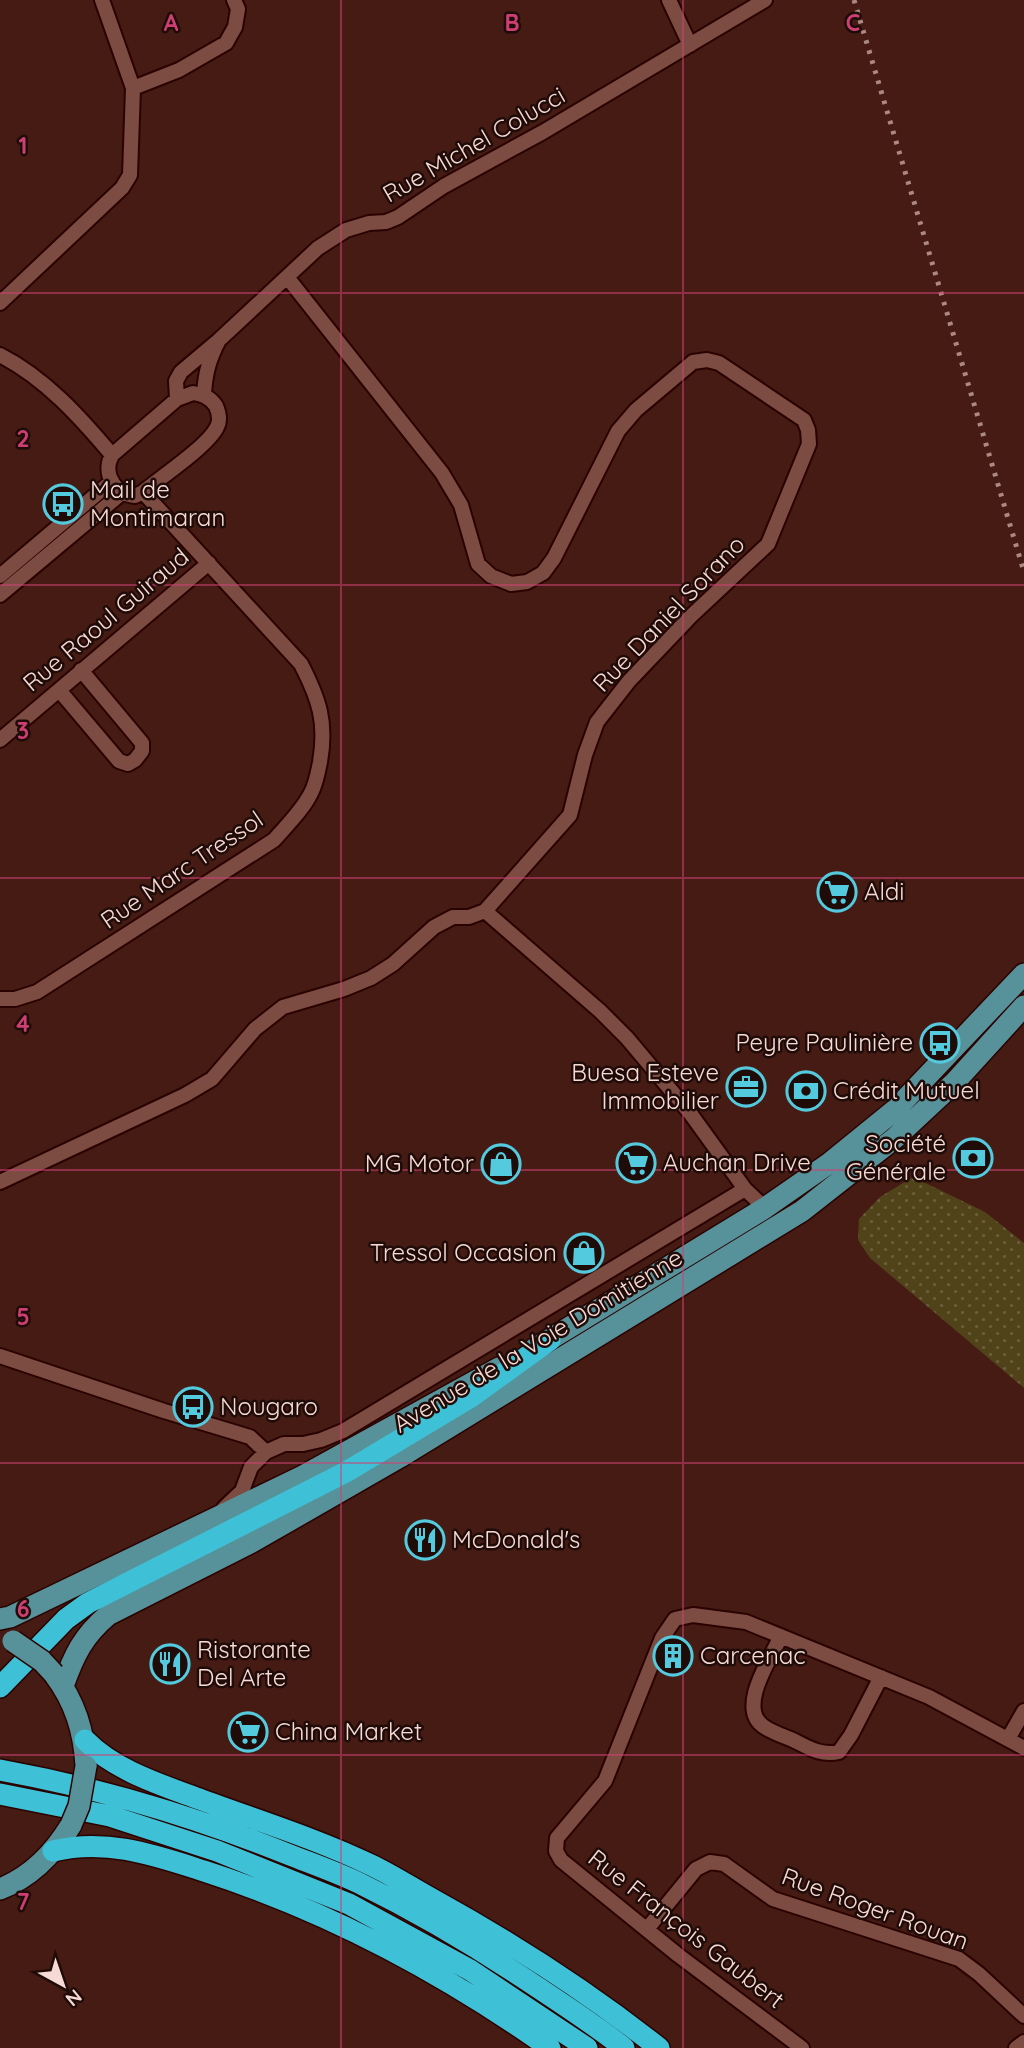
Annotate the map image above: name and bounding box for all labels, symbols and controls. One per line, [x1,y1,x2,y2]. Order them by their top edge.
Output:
text: A [164,8,179,37]
text: B [504,8,520,37]
text: C [846,8,860,37]
street label: Rue Michel Colucci [377,80,570,209]
text: 1 [19,131,27,160]
text: 2 [16,424,30,453]
place label: Mail de Montimaran [90,474,225,532]
bus stop icon: Mail de Montimaran [42,483,84,525]
street label: Rue Daniel Sorano [586,529,751,698]
street label: Rue Raoul Guiraud [16,541,194,697]
text: 3 [17,716,29,745]
street label: Rue Marc Tressol [94,804,268,935]
supermarket icon: Aldi [816,871,858,913]
place label: Aldi [864,876,905,906]
text: 4 [16,1009,30,1038]
bus stop icon: Peyre Paulinière [919,1022,961,1064]
place label: Peyre Paulinière [735,1027,913,1057]
place label: Buesa Esteve Immobilier [571,1057,719,1115]
office icon: Buesa Esteve Immobilier [725,1066,767,1108]
bank icon: Crédit Mutuel [785,1070,827,1112]
place label: Crédit Mutuel [833,1075,980,1105]
place label: Société Générale [846,1128,946,1186]
bank icon: Société Générale [952,1137,994,1179]
supermarket icon: Auchan Drive [615,1142,657,1184]
shop icon: MG Motor [480,1143,522,1185]
place label: Auchan Drive [663,1147,811,1177]
place label: MG Motor [365,1148,474,1178]
shop icon: Tressol Occasion [563,1232,605,1274]
place label: Tressol Occasion [370,1237,557,1267]
street label: Avenue de la Voie Domitienne [387,1242,688,1439]
text: 5 [16,1302,30,1331]
bus stop icon: Nougaro [172,1386,214,1428]
place label: Nougaro [220,1391,318,1421]
restaurant icon: McDonald's [404,1519,446,1561]
place label: McDonald's [452,1524,580,1554]
text: 6 [17,1594,29,1623]
place label: Ristorante Del Arte [197,1634,311,1692]
building icon: Carcenac [652,1635,694,1677]
place label: Carcenac [700,1640,806,1670]
restaurant icon: Ristorante Del Arte [149,1643,191,1685]
supermarket icon: China Market [227,1711,269,1753]
place label: China Market [275,1716,422,1746]
street label: Rue François Gaubert [583,1842,791,2014]
street label: Rue Roger Rouan [778,1860,973,1956]
text: 7 [17,1887,30,1916]
north arrow [28,1950,98,2020]
text: N [61,1984,87,2012]

